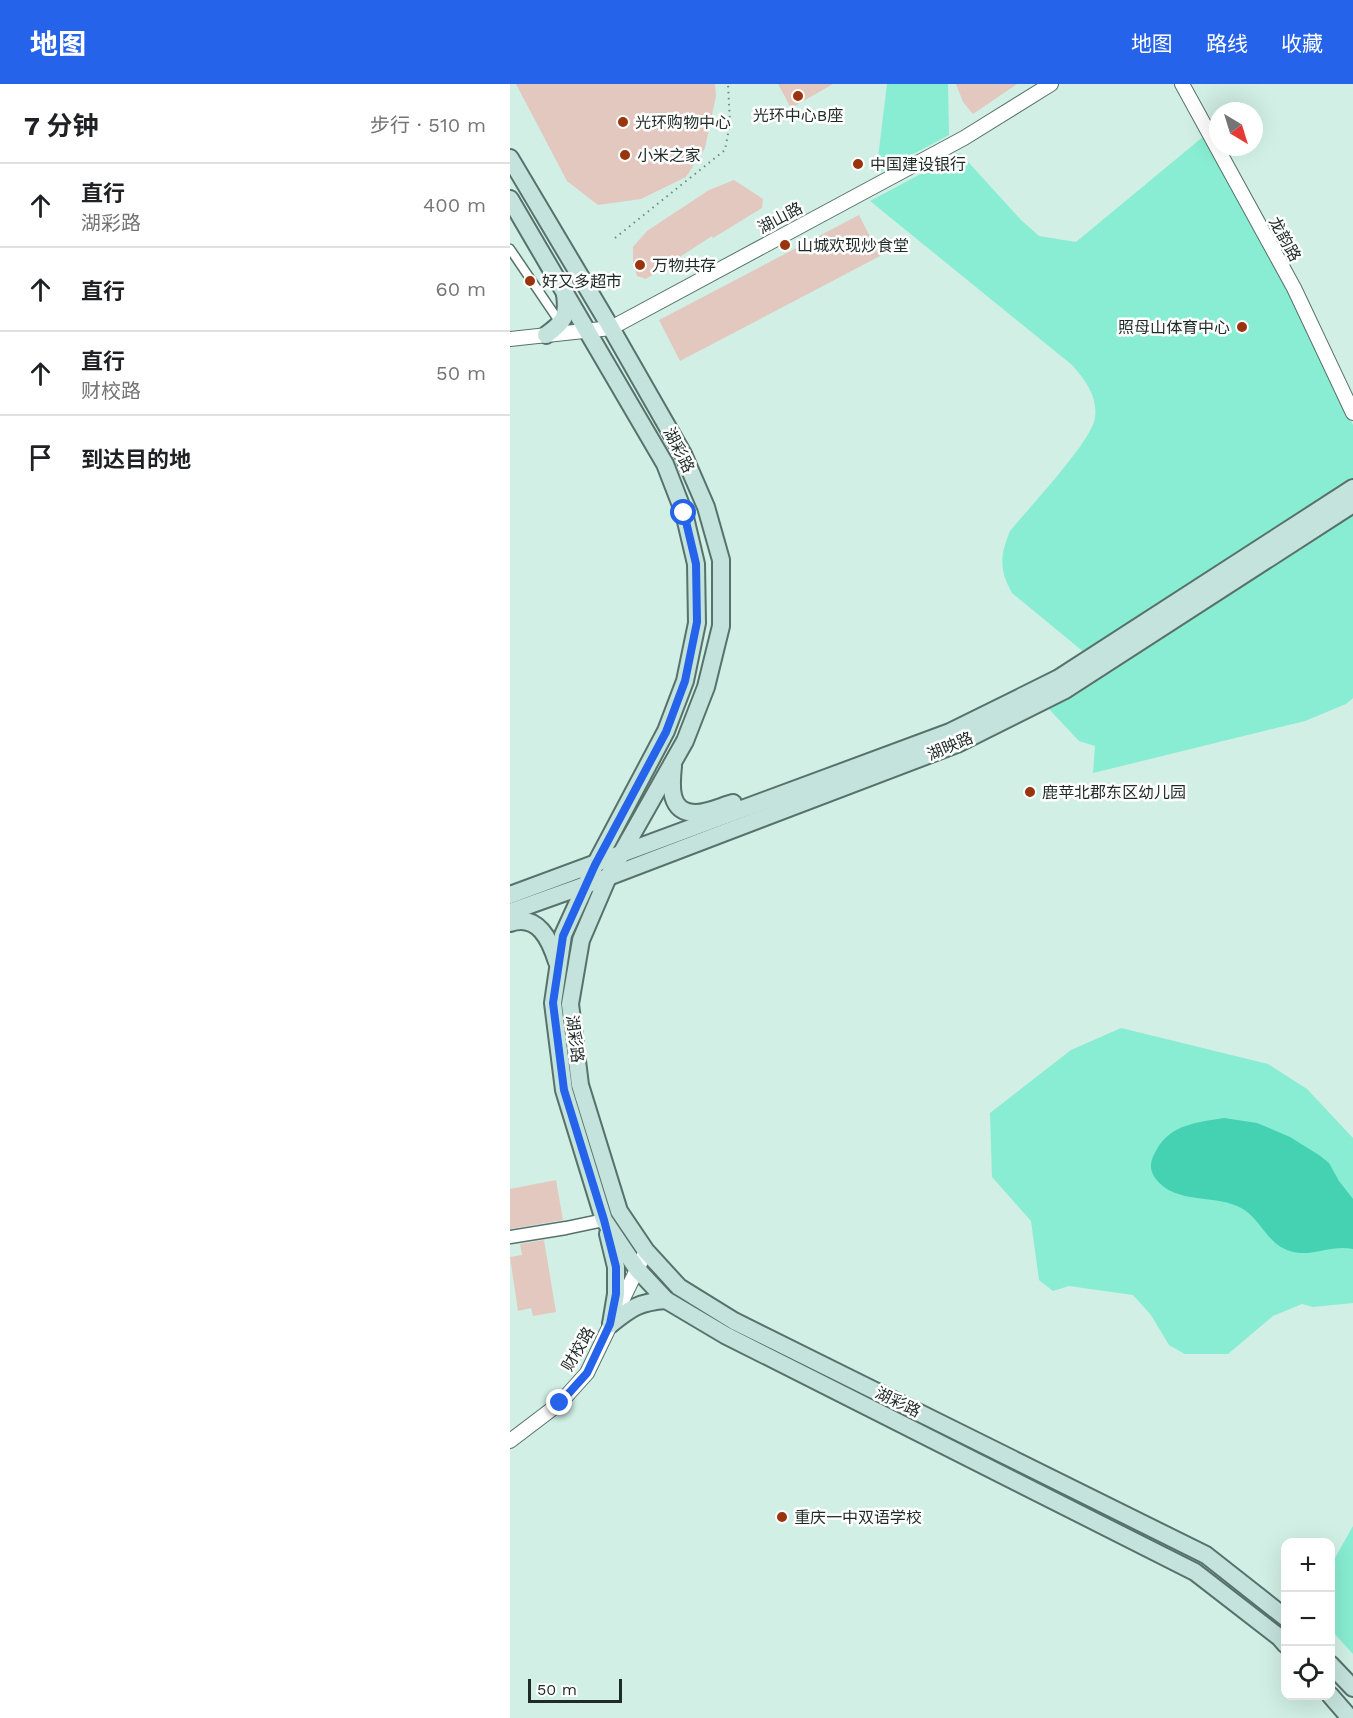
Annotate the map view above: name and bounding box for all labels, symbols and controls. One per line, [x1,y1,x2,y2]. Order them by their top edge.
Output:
text: 地图 [30,28,86,61]
text: 地图 [1131,31,1173,56]
text: 路线 [1206,31,1248,56]
text: 收藏 [1281,31,1323,56]
marker: 光环中心B座 [791,89,805,103]
north arrow [1209,102,1263,156]
place label: 光环中心B座 [753,106,843,125]
text: 7 分钟 [24,111,99,141]
text: 步行 · 510 m [370,113,486,137]
place label: 光环购物中心 [635,113,731,132]
marker: 光环购物中心 [616,115,630,129]
place label: 小米之家 [637,146,701,165]
marker: 小米之家 [618,148,632,162]
place label: 中国建设银行 [870,155,966,174]
marker: 中国建设银行 [851,157,865,171]
text: 直行 [81,181,125,206]
icon: ahead [24,189,57,222]
text: 400 m [423,193,486,217]
street label: 湖山路 [754,198,806,238]
text: 湖彩路 [81,211,141,235]
street label: 龙韵路 [1265,213,1305,265]
place label: 山城欢现炒食堂 [797,236,909,255]
marker: 山城欢现炒食堂 [778,238,792,252]
place label: 万物共存 [652,256,716,275]
marker: 万物共存 [633,258,647,272]
place label: 好又多超市 [542,272,622,291]
icon: ahead [24,273,57,306]
marker: 好又多超市 [523,274,537,288]
text: 60 m [436,277,486,301]
text: 直行 [81,279,125,304]
place label: 照母山体育中心 [1118,318,1230,337]
marker: 照母山体育中心 [1235,320,1249,334]
text: 直行 [81,349,125,374]
icon: ahead [24,357,57,390]
text: 50 m [436,361,486,385]
text: 财校路 [81,379,141,403]
street label: 湖彩路 [660,424,698,476]
icon: arrive [24,441,57,474]
text: 到达目的地 [81,447,191,472]
route start [670,499,696,525]
street label: 湖映路 [924,728,976,764]
place label: 鹿苹北郡东区幼儿园 [1042,783,1186,802]
marker: 鹿苹北郡东区幼儿园 [1023,785,1037,799]
street label: 湖彩路 [563,1014,587,1064]
street label: 财校路 [558,1323,598,1375]
street label: 湖彩路 [872,1383,924,1421]
route end [546,1389,572,1415]
place label: 重庆一中双语学校 [794,1508,922,1527]
marker: 重庆一中双语学校 [775,1510,789,1524]
map controls [1281,1538,1335,1700]
button: + [1281,1538,1335,1592]
button: − [1281,1592,1335,1646]
button: locate [1281,1646,1335,1700]
scale bar [528,1676,622,1704]
text: 50 m [537,1680,577,1699]

